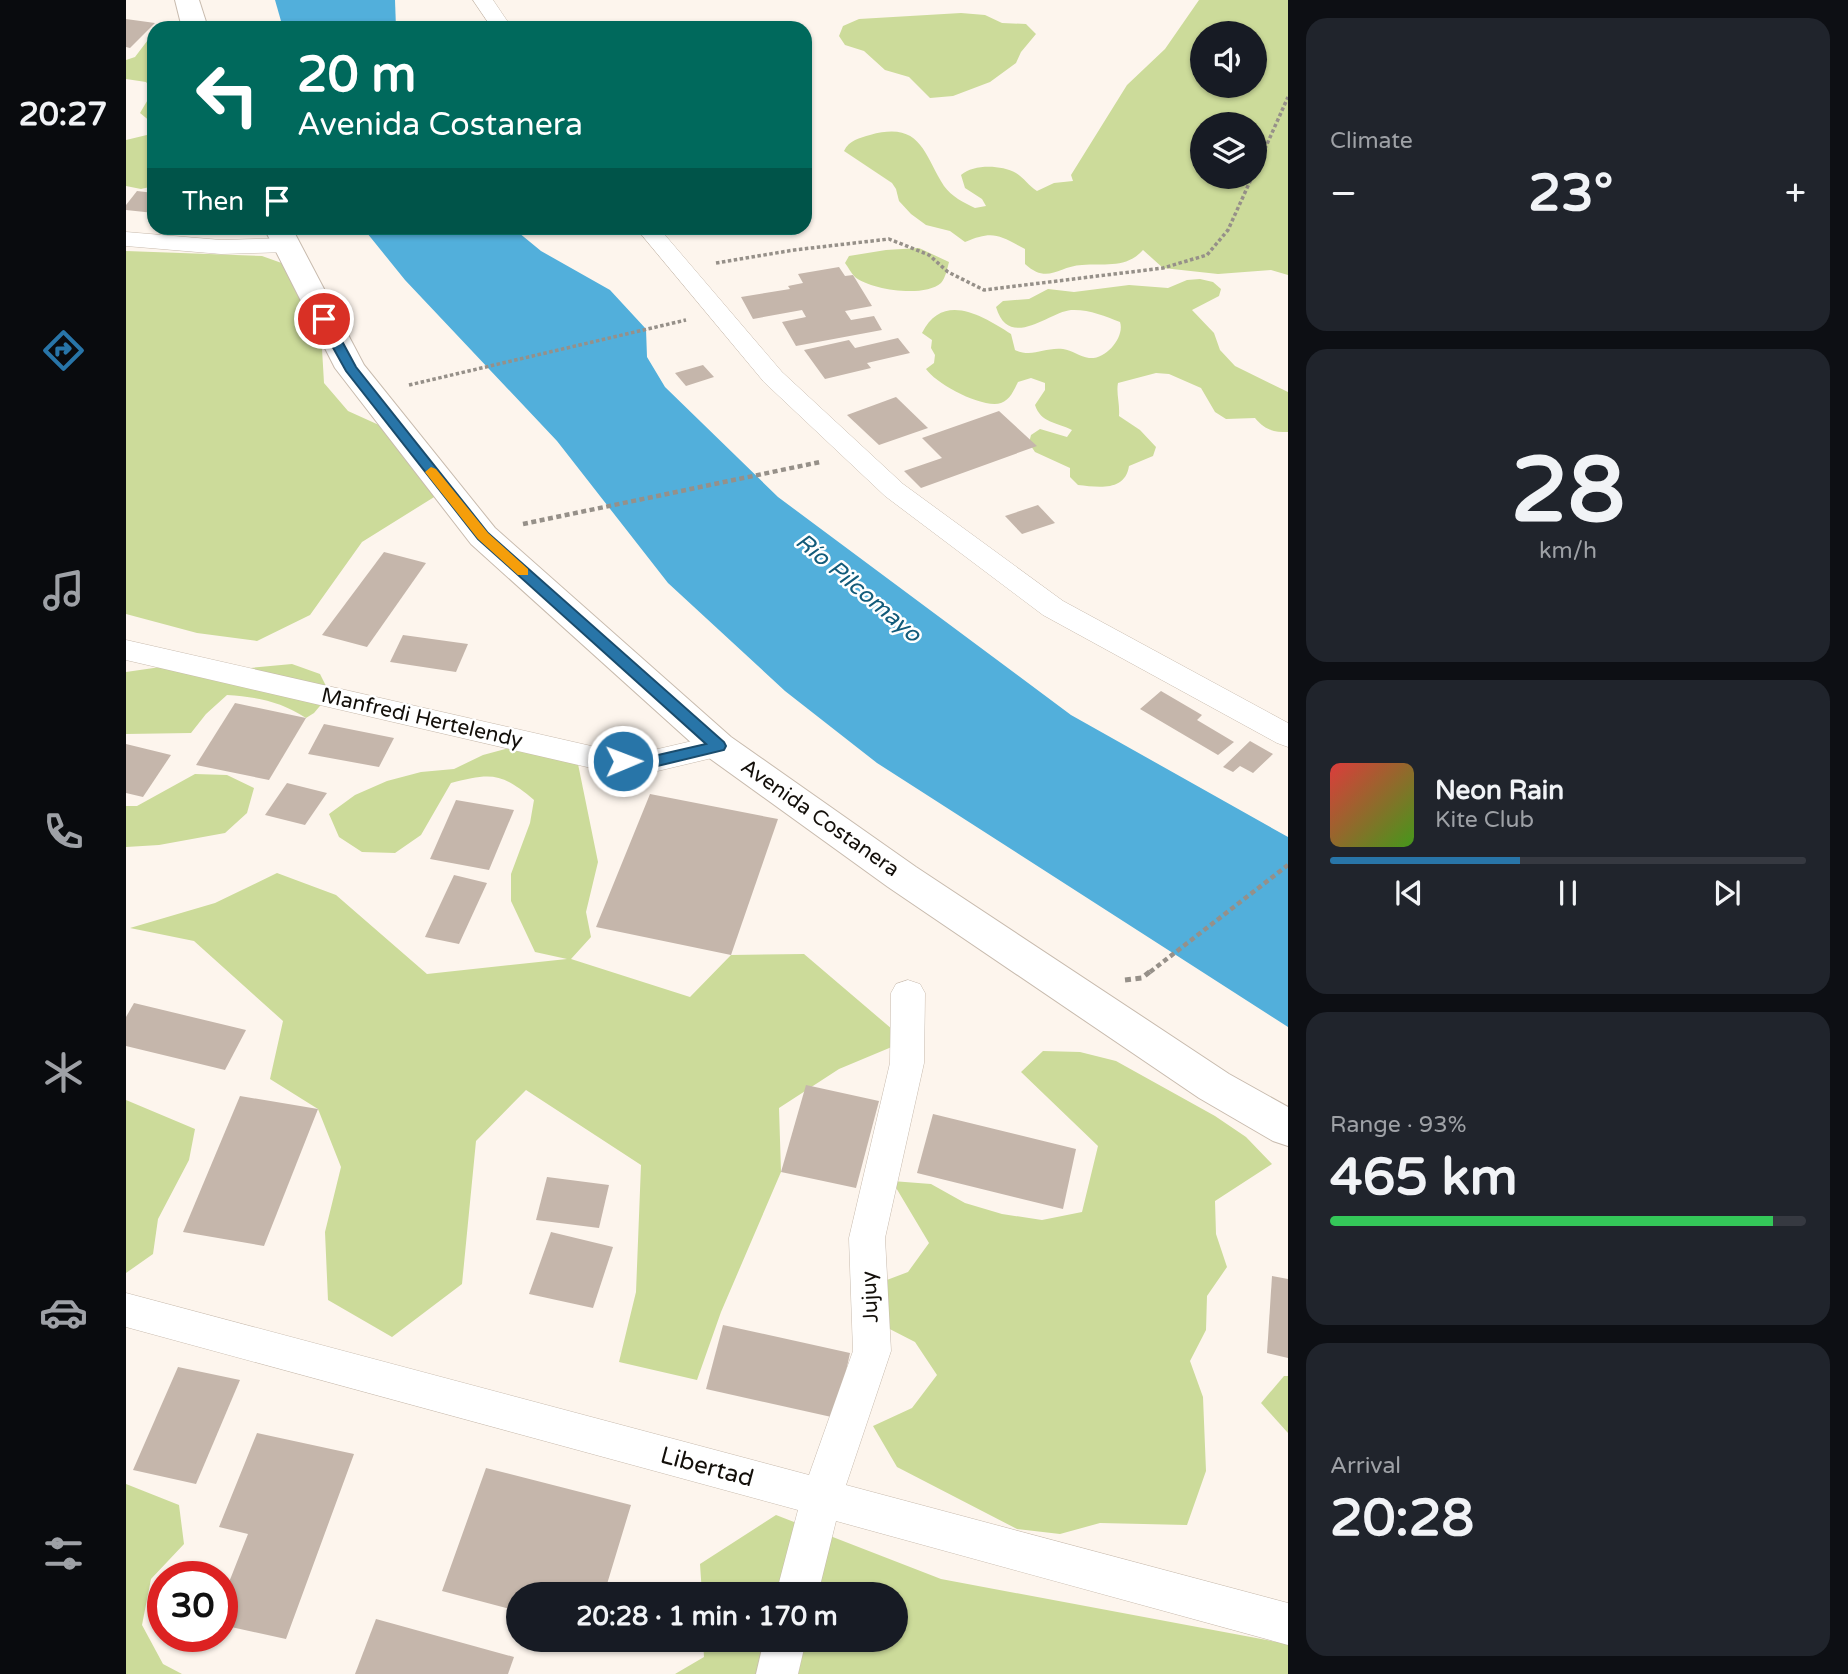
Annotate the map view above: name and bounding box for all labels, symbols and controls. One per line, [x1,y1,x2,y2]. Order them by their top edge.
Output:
map controls [1190,21,1267,189]
button: sound [1190,21,1267,98]
text: 20 m [297,46,416,105]
icon: left [182,49,273,140]
text: 20:27 [19,96,107,134]
text: Avenida Costanera [297,106,583,144]
button: layers [1190,112,1267,189]
text: Climate [1330,127,1413,155]
text: 23° [1528,162,1613,225]
text: − [1330,171,1357,217]
text: + [1785,171,1806,217]
icon: arrive [258,182,296,220]
text: Then [182,186,244,217]
pin [294,289,354,349]
icon: arrive [305,300,343,338]
icon: directions [39,326,88,375]
text: 28 [1511,436,1625,546]
water label: Río Pilcomayo [790,527,927,649]
text: km/h [1539,537,1597,565]
icon: music [39,566,88,615]
street label: Manfredi Hertelendy [319,683,525,753]
position arrow [586,724,660,798]
street label: Avenida Costanera [736,754,904,882]
text: Neon Rain [1435,775,1564,806]
text: Kite Club [1435,806,1534,834]
icon: phone [39,807,88,856]
icon: previous [1390,874,1428,912]
icon: pause [1549,874,1587,912]
icon: next [1708,874,1746,912]
icon: climate [39,1048,88,1097]
text: Range · 93% [1330,1111,1466,1139]
text: 465 km [1330,1146,1518,1209]
street label: Jujuy [856,1270,884,1324]
icon: car [39,1288,88,1337]
street label: Libertad [657,1441,757,1493]
text: Arrival [1330,1452,1401,1480]
text: 20:28 [1330,1487,1474,1550]
icon: filters [39,1529,88,1578]
speed limit sign: 30 [147,1561,238,1652]
text: 20:28 · 1 min · 170 m [576,1601,838,1632]

